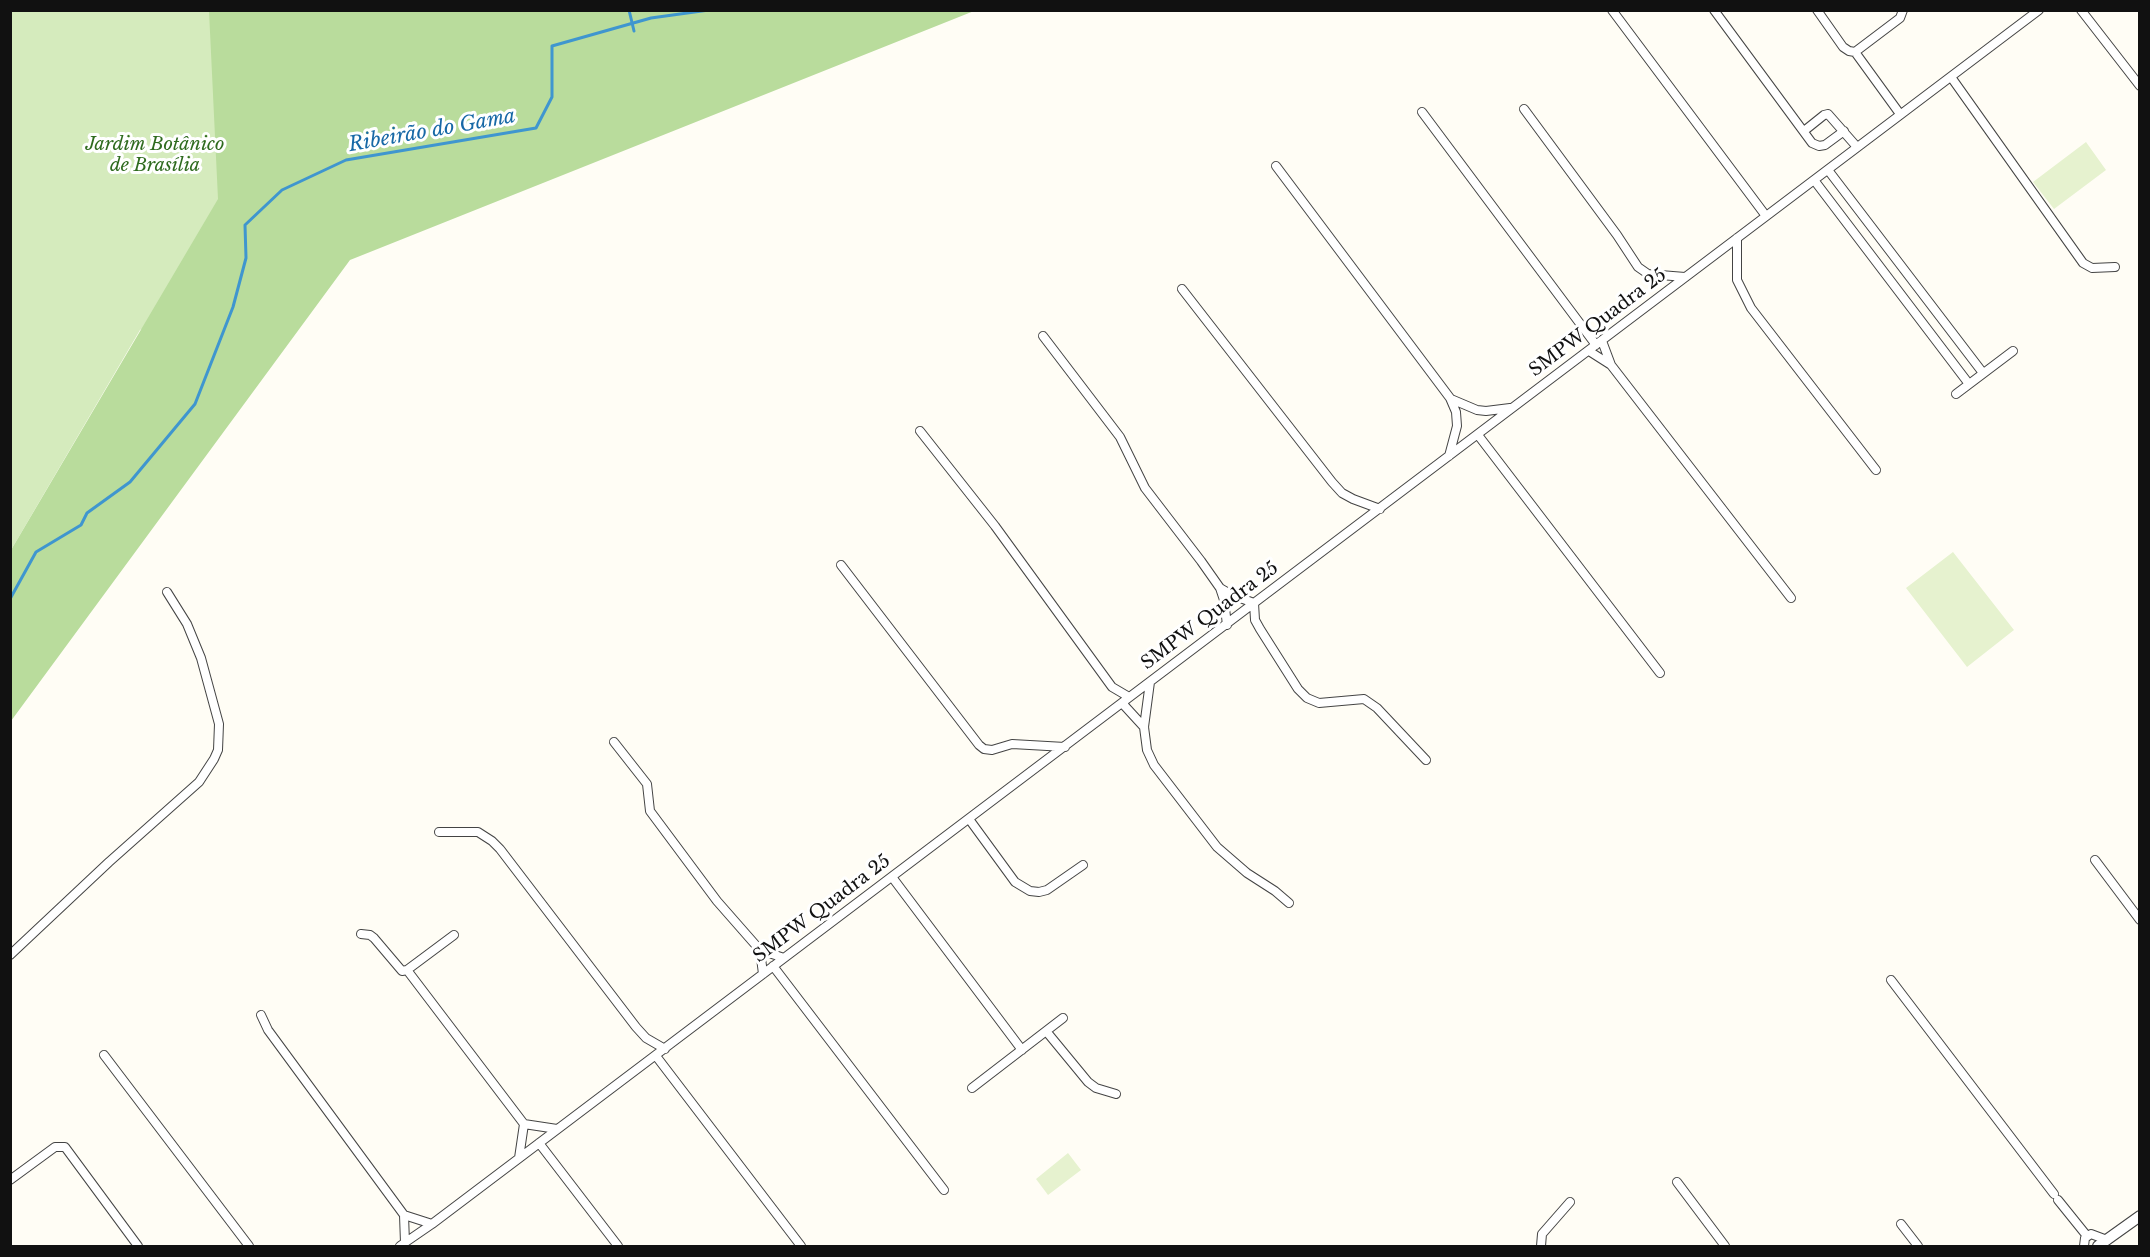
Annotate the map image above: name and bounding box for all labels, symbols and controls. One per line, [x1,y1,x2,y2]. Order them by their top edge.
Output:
water label: Ribeirão do Gama [347,104,517,158]
park label: Jardim Botânico de Brasília [86,134,224,176]
street label: SMPW Quadra 25 [1525,264,1671,382]
street label: SMPW Quadra 25 [1137,557,1283,675]
street label: SMPW Quadra 25 [749,850,895,968]

